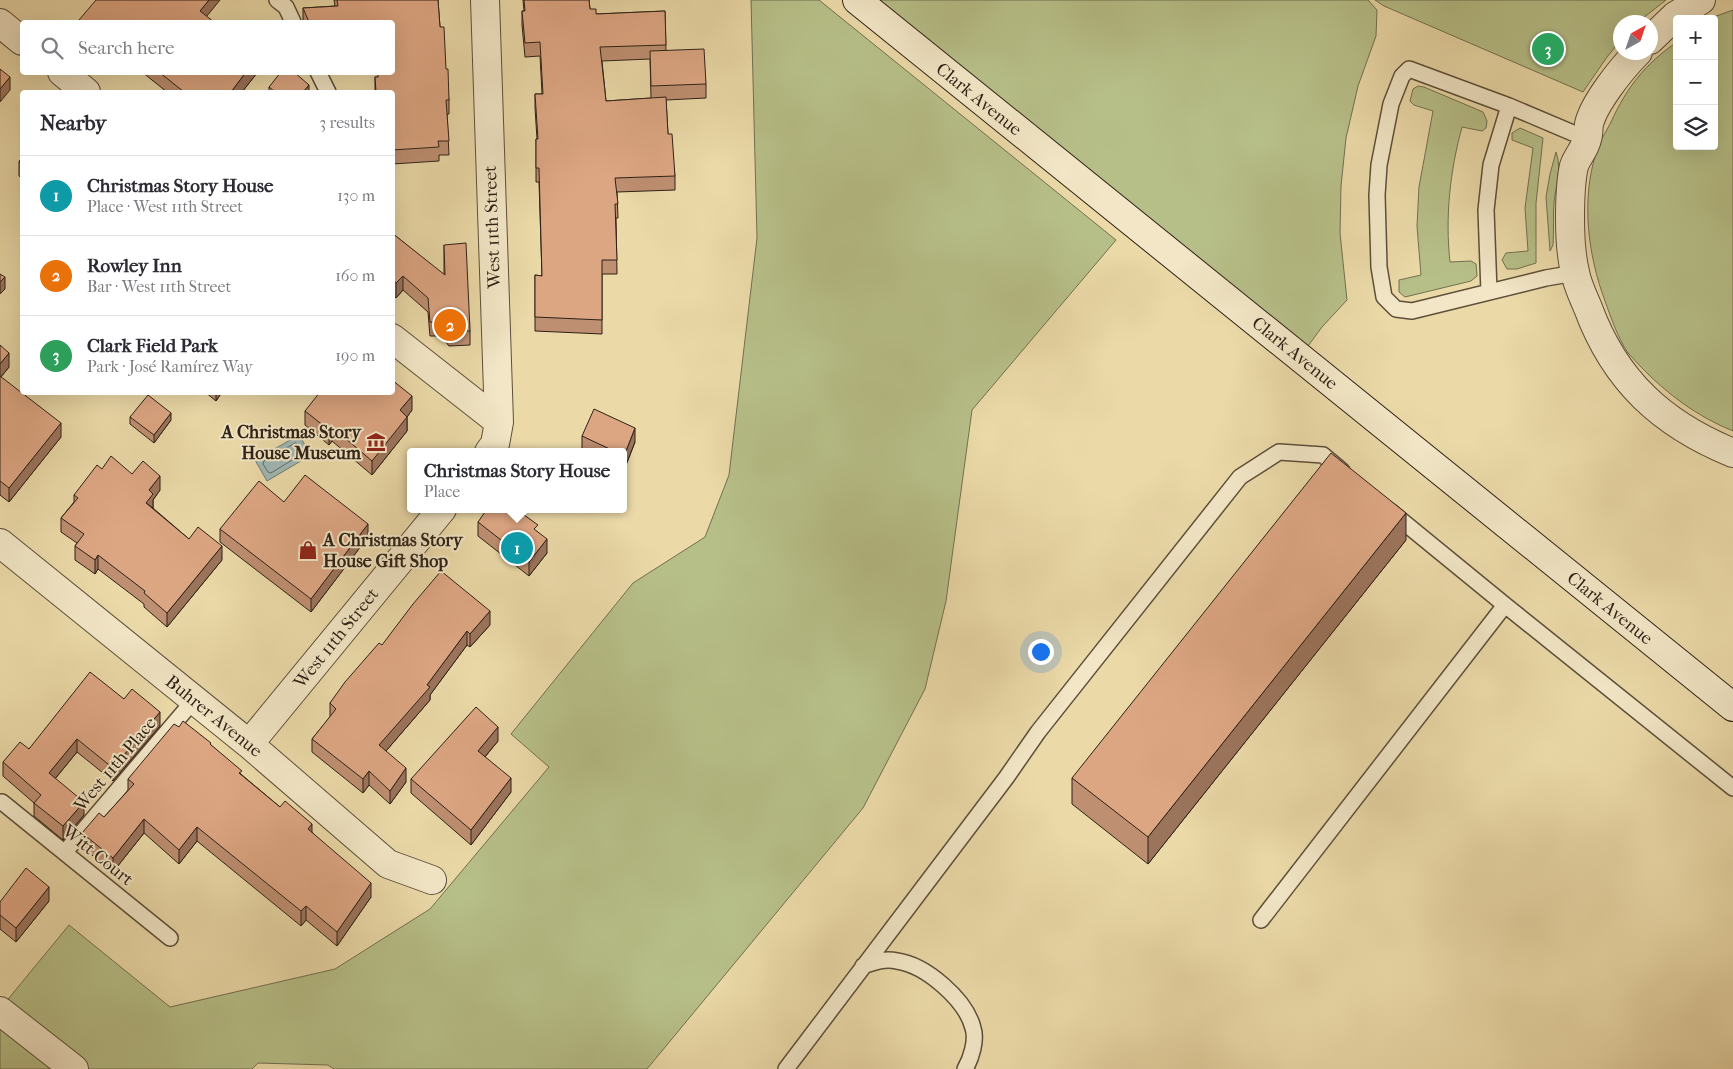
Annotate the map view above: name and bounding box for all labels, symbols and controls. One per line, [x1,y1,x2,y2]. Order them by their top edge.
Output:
north arrow [1613,15,1658,60]
map controls [1673,15,1718,150]
button: + [1673,15,1718,60]
search box [20,20,395,75]
pin: 3 [1532,30,1564,68]
icon: search [38,34,66,62]
text: Search here [78,37,174,59]
street label: Clark Avenue [932,58,1026,140]
button: − [1673,60,1718,105]
button: layers [1673,105,1718,150]
text: Nearby [40,111,106,135]
text: 3 results [319,113,375,132]
street label: West 11th Street [480,165,505,290]
text: Christmas Story House [87,175,273,197]
text: 1 [53,186,59,205]
text: 130 m [337,186,375,205]
text: Place · West 11th Street [87,197,243,216]
text: Rowley Inn [87,255,182,277]
text: 2 [52,266,60,285]
text: 160 m [335,266,375,285]
text: Bar · West 11th Street [87,277,231,296]
pin: 2 [434,306,466,344]
street label: Clark Avenue [1248,312,1342,394]
text: Clark Field Park [87,335,218,357]
text: 3 [53,346,59,365]
text: 190 m [335,346,375,365]
text: Park · José Ramírez Way [87,357,253,376]
place label: A Christmas Story House Museum [220,422,362,464]
museum icon: A Christmas Story House Museum [365,431,387,453]
popup [407,448,627,513]
text: Christmas Story House [424,460,610,482]
text: Place [424,482,460,501]
pin: 1 [501,529,533,567]
place label: A Christmas Story House Gift Shop [322,530,464,572]
shop icon: A Christmas Story House Gift Shop [297,539,319,561]
street label: Clark Avenue [1563,567,1657,649]
street label: West 11th Street [289,583,384,694]
your location [1028,639,1054,665]
street label: Buhrer Avenue [161,671,266,762]
street label: West 11th Place [69,713,161,816]
street label: Witt Court [57,820,138,891]

